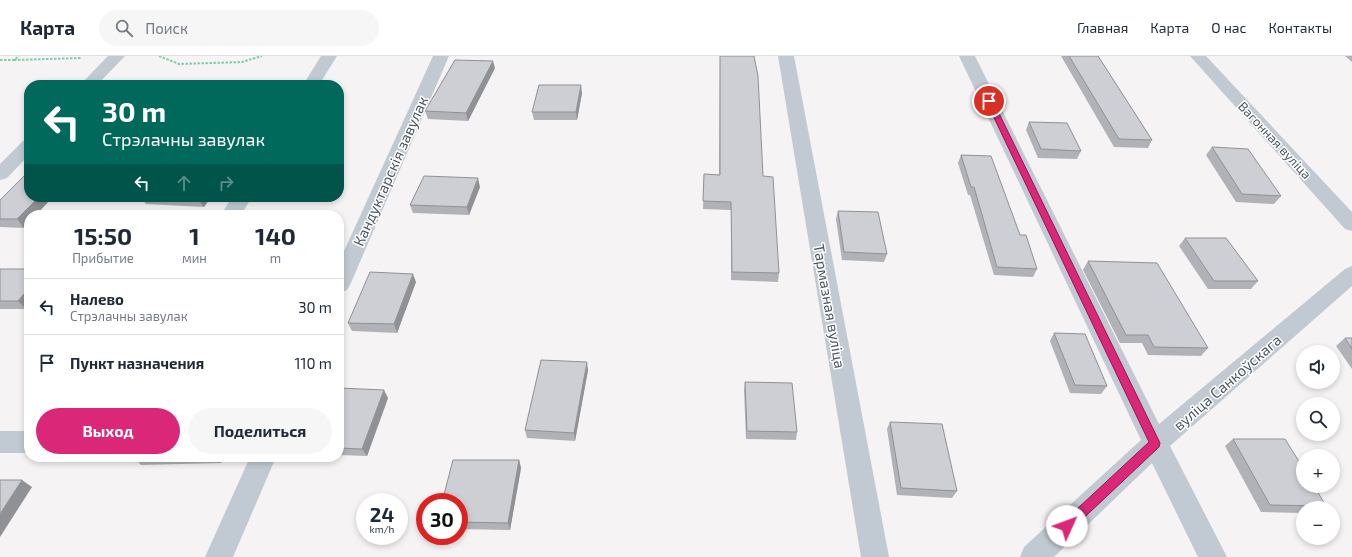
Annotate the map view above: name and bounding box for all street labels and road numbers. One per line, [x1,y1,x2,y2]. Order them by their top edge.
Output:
street label: Кандуктарскія завулак [349,93,432,249]
street label: Вагонная вуліца [1235,98,1315,182]
street label: Тармазная вуліца [809,242,850,370]
street label: вуліца Санкоўскага [1169,330,1285,435]

